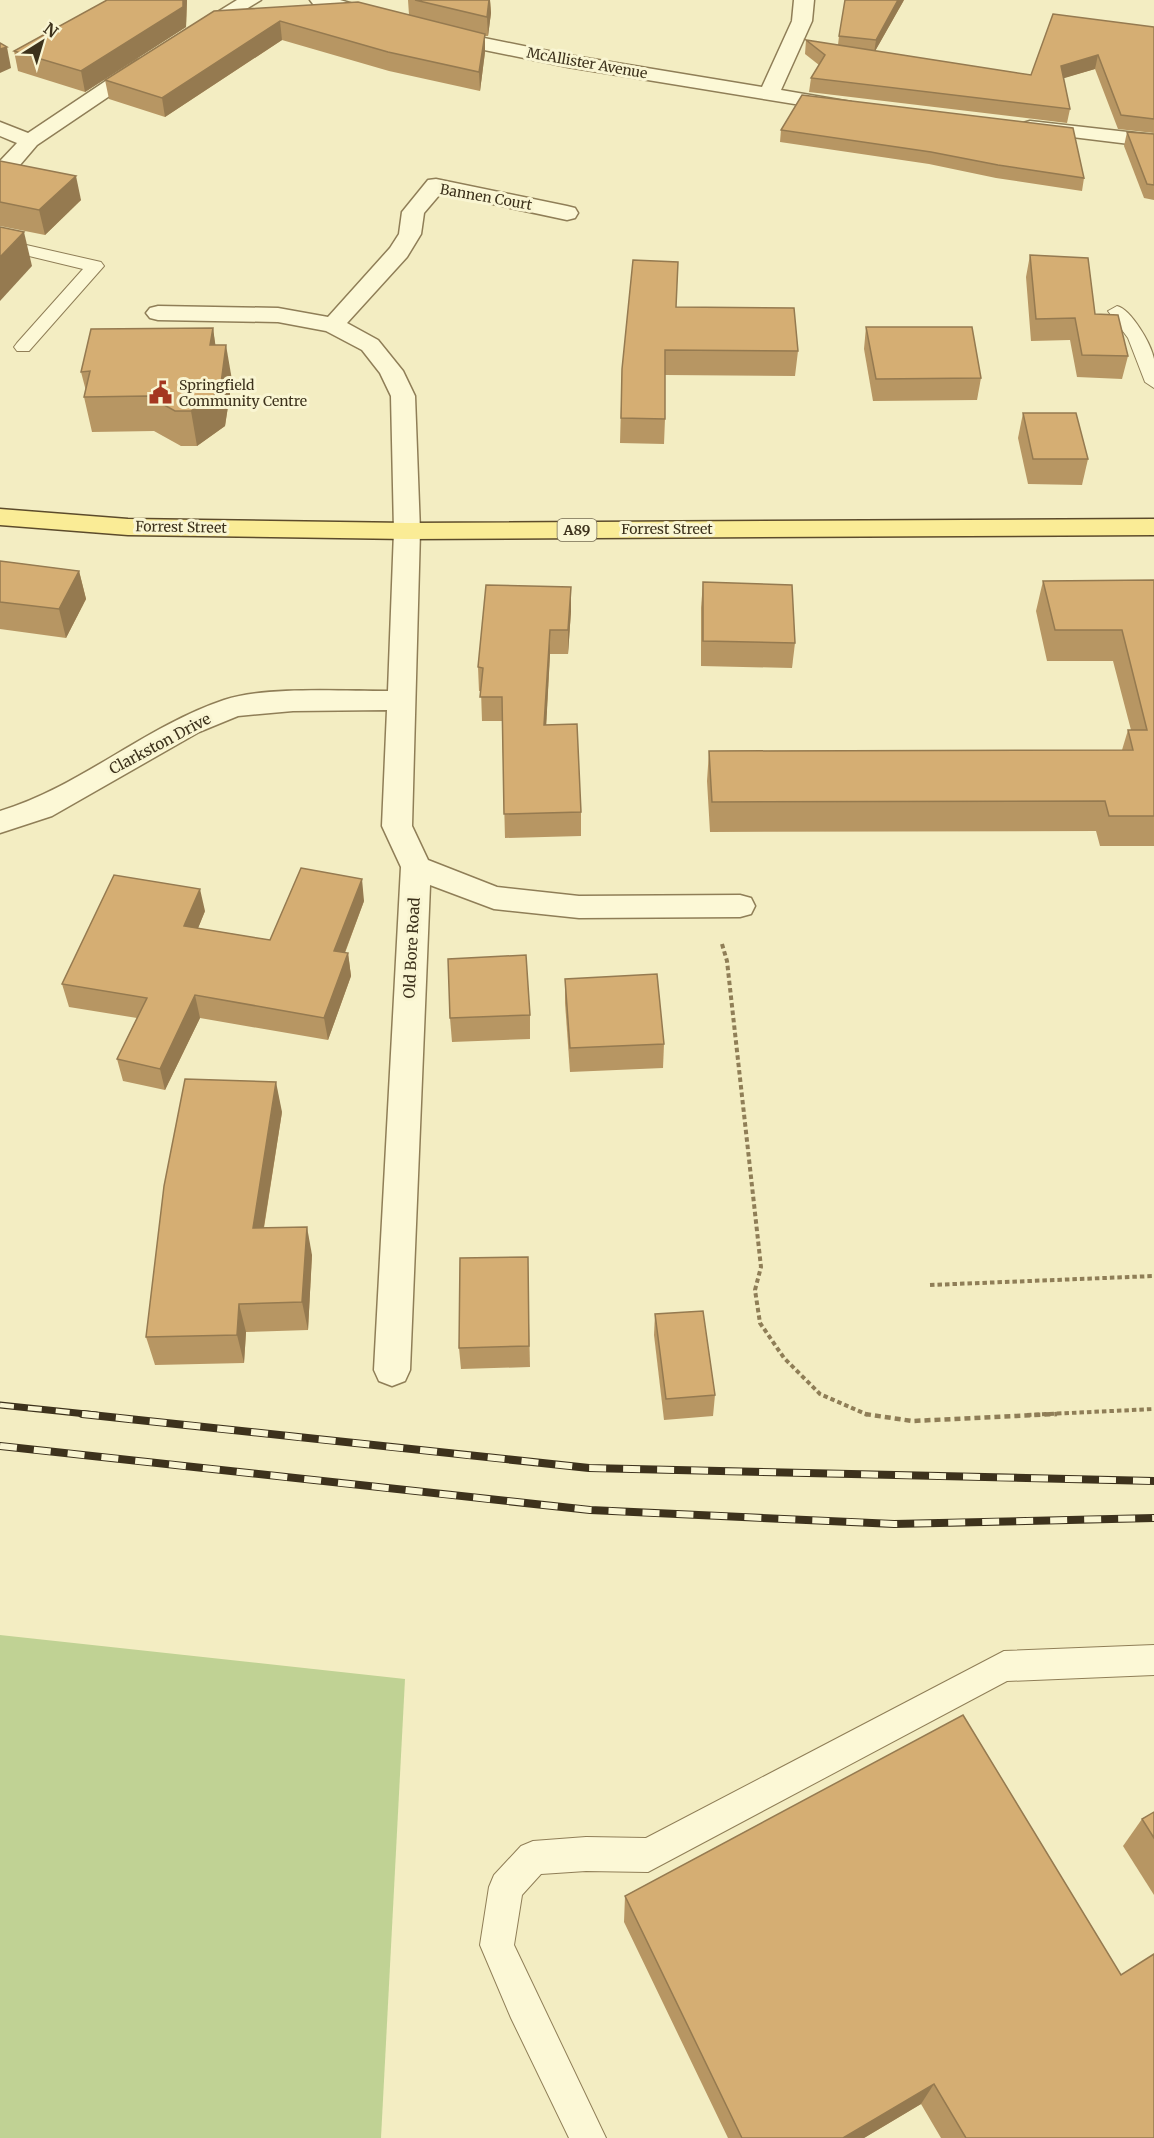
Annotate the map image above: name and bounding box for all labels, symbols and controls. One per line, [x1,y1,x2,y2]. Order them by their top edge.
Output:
north arrow [12,12,72,72]
text: N [40,18,62,42]
street label: McAllister Avenue [525,44,649,82]
street label: Bannen Court [438,180,534,214]
place label: Springfield Community Centre [179,376,307,410]
public building icon: Springfield Community Centre [148,380,174,406]
street label: Forrest Street [135,517,227,537]
road number: A89 [558,519,596,541]
street label: Forrest Street [621,520,713,538]
street label: Clarkston Drive [106,709,214,778]
street label: Old Bore Road [399,897,424,999]

